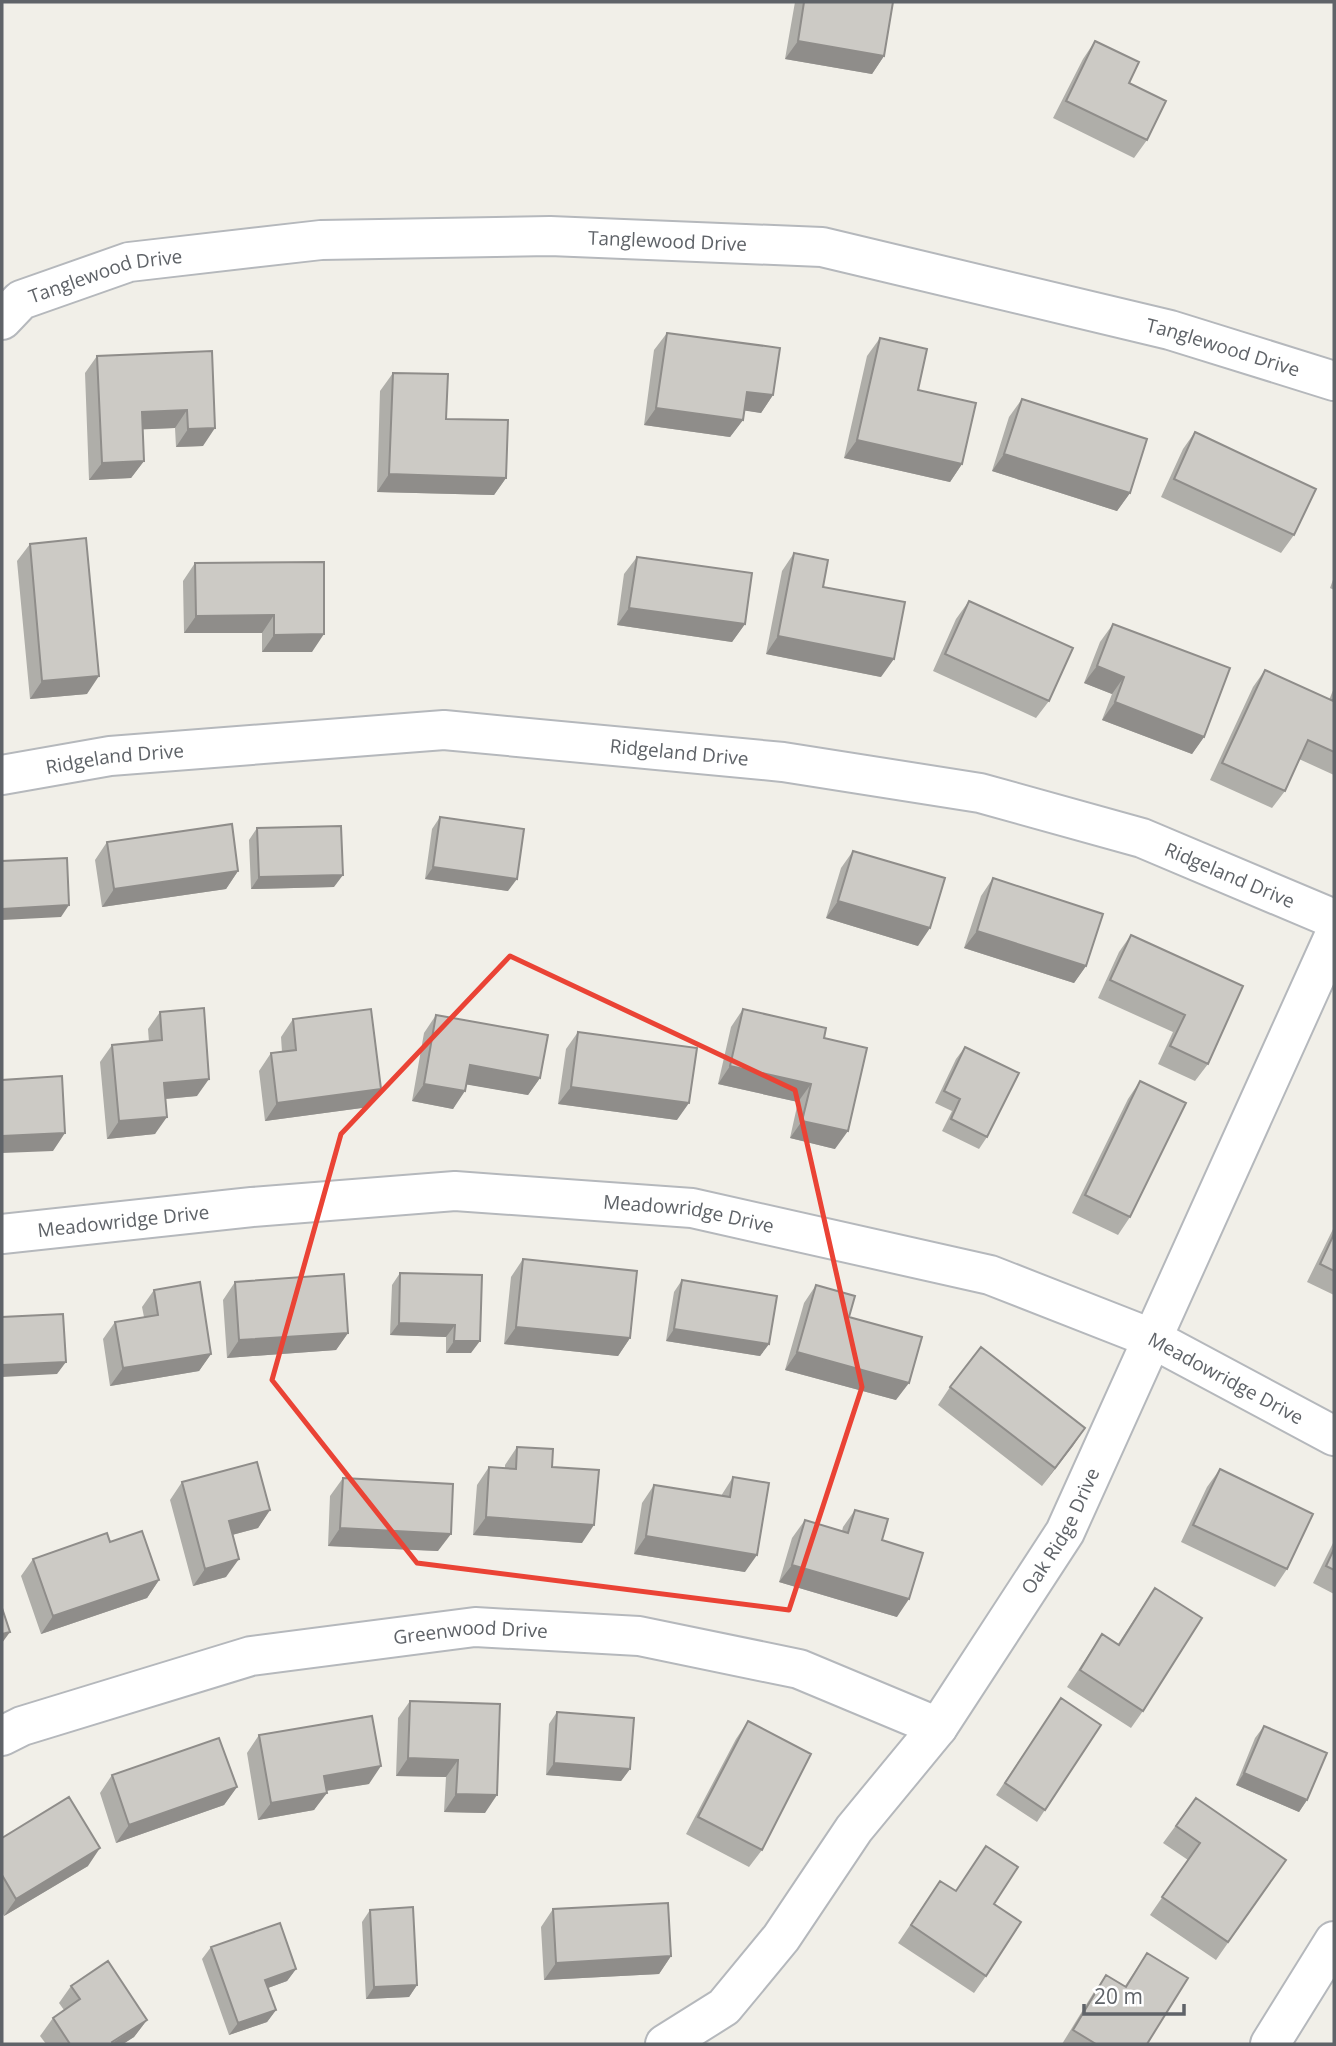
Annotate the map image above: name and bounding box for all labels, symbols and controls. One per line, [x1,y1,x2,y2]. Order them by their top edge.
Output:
street label: Tanglewood Drive [587,225,748,257]
street label: Tanglewood Drive [25,243,184,309]
street label: Tanglewood Drive [1144,312,1303,383]
street label: Ridgeland Drive [609,733,750,772]
street label: Ridgeland Drive [43,737,185,780]
street label: Ridgeland Drive [1161,836,1299,914]
street label: Meadowridge Drive [602,1189,777,1239]
street label: Meadowridge Drive [36,1199,211,1243]
street label: Meadowridge Drive [1144,1326,1308,1430]
street label: Oak Ridge Drive [1015,1464,1105,1599]
street label: Greenwood Drive [392,1614,549,1650]
scale bar [1084,1972,1184,2016]
text: 20 m [1094,1982,1143,2010]

